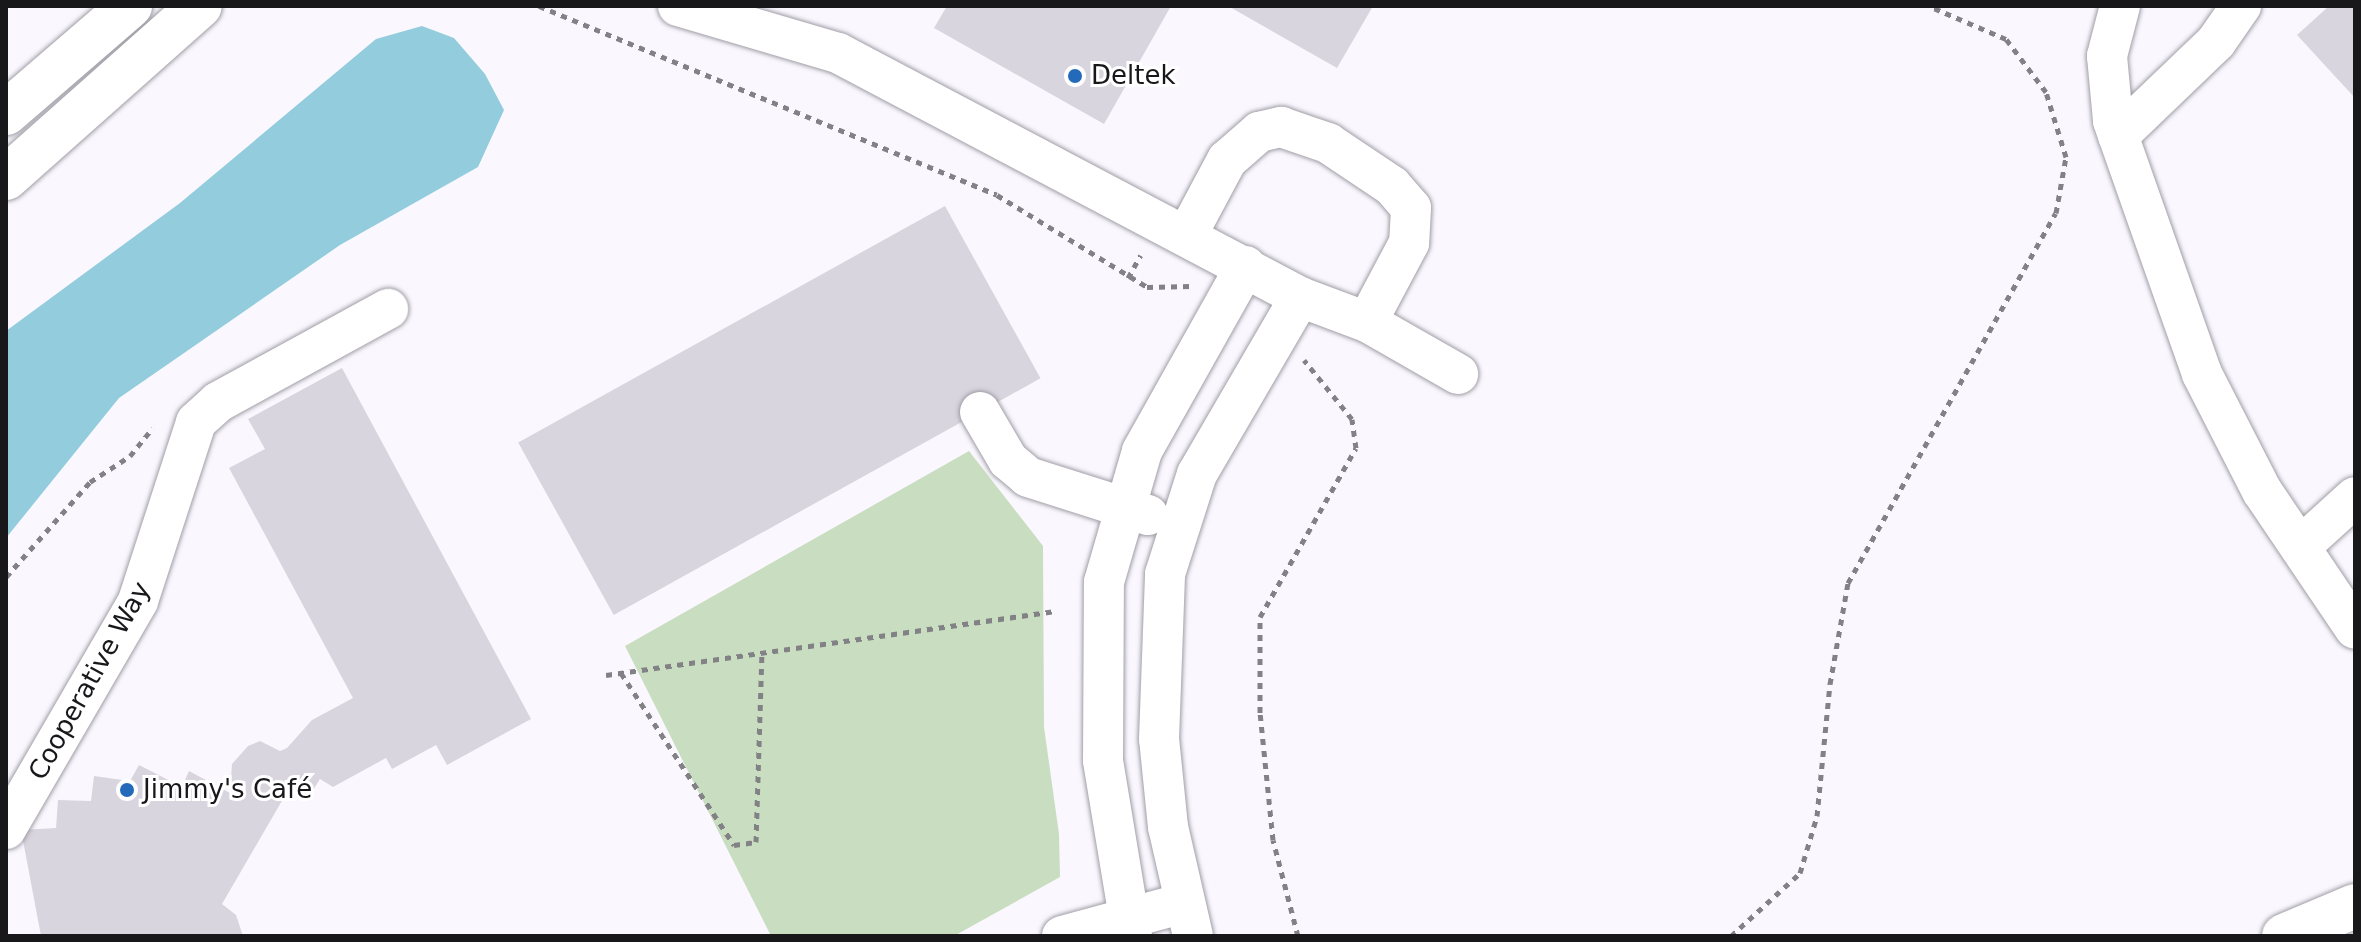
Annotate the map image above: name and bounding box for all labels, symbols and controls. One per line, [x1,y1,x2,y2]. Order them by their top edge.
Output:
place label: Deltek [1091,60,1175,92]
marker: Deltek [1066,67,1084,85]
street label: Cooperative Way [23,577,157,785]
place label: Jimmy's Café [143,774,312,806]
marker: Jimmy's Café [118,781,136,799]

